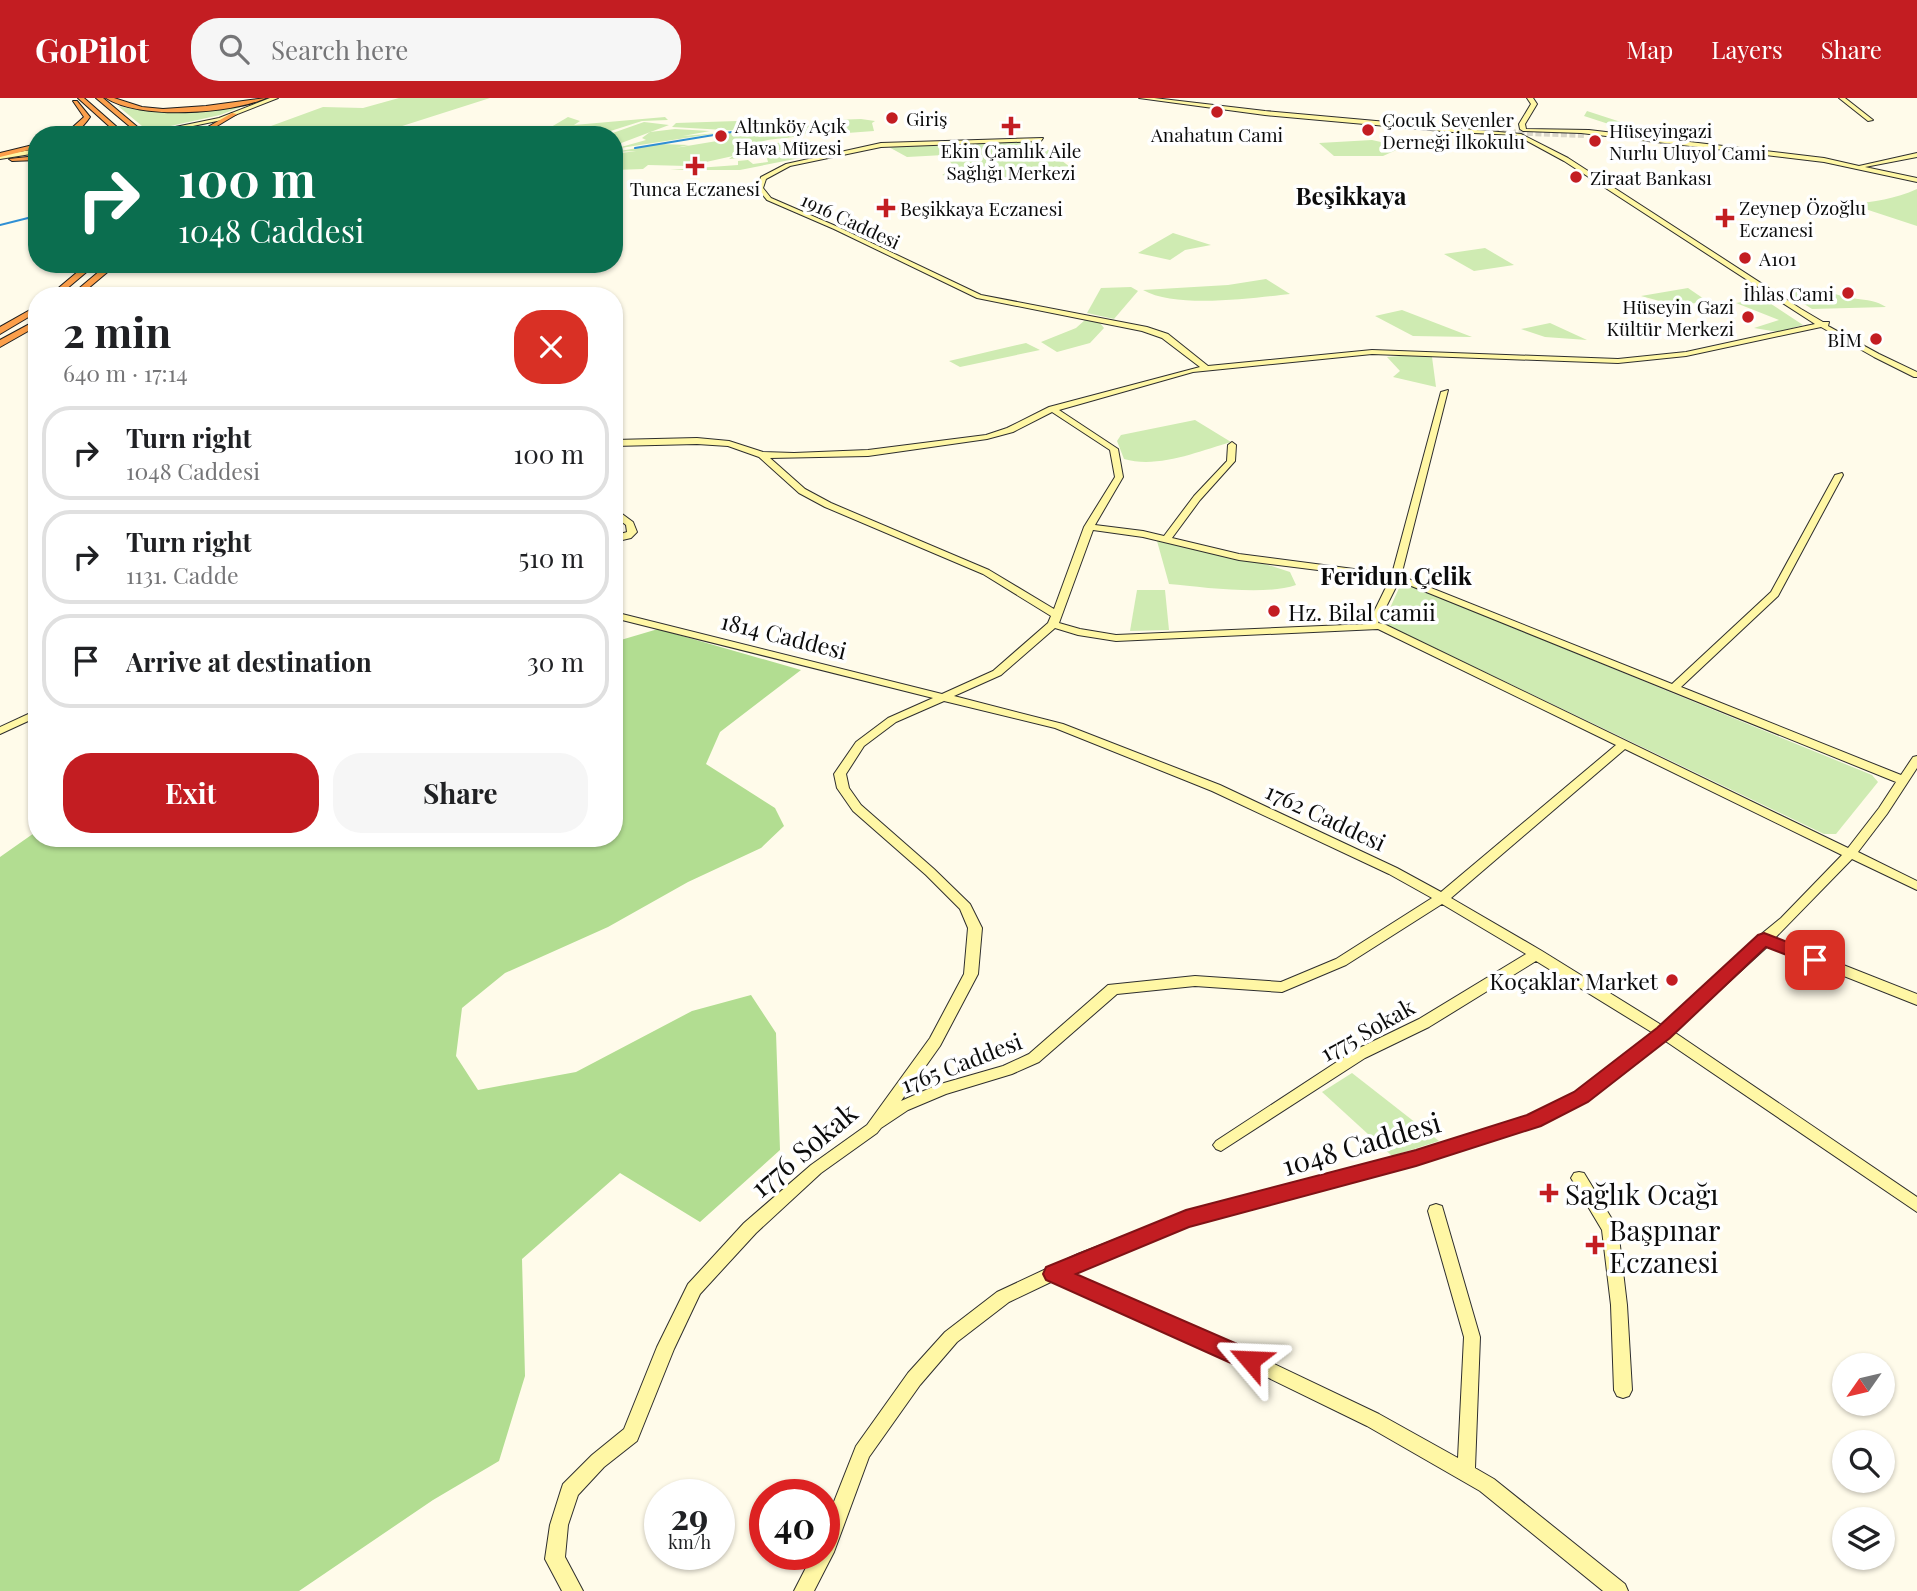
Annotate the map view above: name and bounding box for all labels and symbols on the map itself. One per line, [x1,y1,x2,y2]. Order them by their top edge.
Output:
marker: Anahatun Cami [1209,104,1225,120]
place label: Giriş [906,105,947,131]
place label: Çocuk Sevenler Derneği İlkokulu [1382,106,1525,154]
marker: Giriş [884,110,900,126]
place label: Altınköy Açık Hava Müzesi [734,112,847,160]
marker: Ekin Çamlık Aile Sağlığı Merkezi [1001,116,1021,136]
place label: Hüseyingazi Nurlu Uluyol Cami [1609,117,1767,165]
place label: Anahatun Cami [1150,121,1284,147]
marker: Çocuk Sevenler Derneği İlkokulu [1360,122,1376,138]
marker: Altınköy Açık Hava Müzesi [713,128,729,144]
marker: Hüseyingazi Nurlu Uluyol Cami [1587,133,1603,149]
place label: Ekin Çamlık Aile Sağlığı Merkezi [941,137,1081,185]
marker: Tunca Eczanesi [687,158,703,174]
place label: Ziraat Bankası [1590,164,1712,190]
marker: Ziraat Bankası [1568,169,1584,185]
place label: Tunca Eczanesi [630,175,761,201]
district label: Beşikkaya [1295,179,1407,211]
street label: 1916 Caddesi [797,186,905,254]
place label: Zeynep Özoğlu Eczanesi [1739,194,1866,242]
place label: Beşikkaya Eczanesi [900,195,1063,221]
marker: Beşikkaya Eczanesi [878,200,894,216]
marker: Zeynep Özoğlu Eczanesi [1717,210,1733,226]
place label: A101 [1758,245,1796,271]
marker: A101 [1737,250,1753,266]
place label: İhlas Cami [1743,280,1834,306]
marker: İhlas Cami [1840,285,1856,301]
place label: Hüseyin Gazi Kültür Merkezi [1606,293,1734,341]
marker: Hüseyin Gazi Kültür Merkezi [1740,309,1756,325]
place label: BİM [1827,326,1862,352]
marker: BİM [1868,331,1884,347]
district label: Feridun Çelik [1320,559,1473,591]
place label: Hz. Bilal camii [1288,596,1436,627]
marker: Hz. Bilal camii [1266,603,1282,619]
street label: 1814 Caddesi [718,604,850,666]
street label: 1762 Caddesi [1261,775,1391,857]
pin [1785,930,1845,990]
place label: Koçaklar Market [1489,965,1659,996]
marker: Koçaklar Market [1664,972,1680,988]
street label: 1775 Sokak [1314,990,1420,1068]
street label: 1765 Caddesi [896,1025,1026,1099]
street label: 1776 Sokak [742,1093,865,1205]
street label: 1048 Caddesi [1277,1103,1445,1183]
place label: Sağlık Ocağı [1565,1175,1718,1212]
marker: Sağlık Ocağı [1539,1183,1559,1203]
place label: Başpınar Eczanesi [1609,1211,1721,1280]
marker: Başpınar Eczanesi [1587,1237,1603,1253]
position arrow [1213,1323,1287,1397]
north arrow [1832,1353,1895,1416]
speed limit sign: 40 [749,1479,840,1570]

